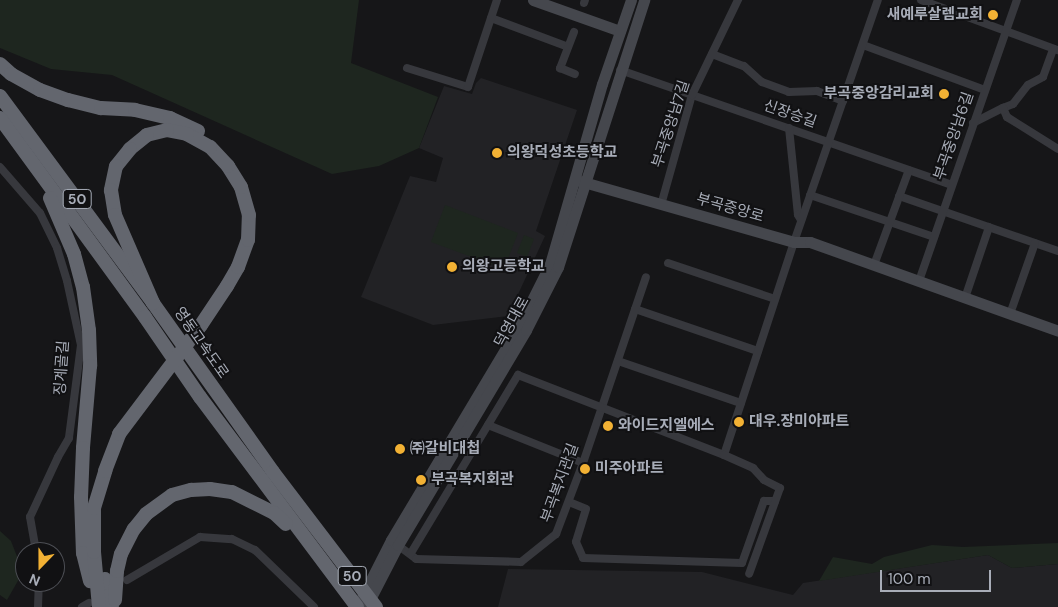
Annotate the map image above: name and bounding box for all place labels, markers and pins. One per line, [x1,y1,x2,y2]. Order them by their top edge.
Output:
place label: 새예루살렘교회 [886,6,983,24]
marker: 새예루살렘교회 [987,9,999,21]
place label: 부곡중앙감리교회 [824,85,934,103]
marker: 부곡중앙감리교회 [938,88,950,100]
place label: 의왕덕성초등학교 [507,144,617,162]
marker: 의왕덕성초등학교 [491,147,503,159]
place label: 의왕고등학교 [462,258,545,276]
marker: 의왕고등학교 [446,261,458,273]
place label: 대우.장미아파트 [749,413,849,431]
marker: 대우.장미아파트 [733,416,745,428]
place label: 와이드지엘에스 [618,417,715,435]
marker: 와이드지엘에스 [602,420,614,432]
place label: ㈜갈비대첩 [410,440,480,458]
marker: ㈜갈비대첩 [394,443,406,455]
place label: 미주아파트 [595,460,664,478]
marker: 미주아파트 [579,463,591,475]
place label: 부곡복지회관 [431,471,514,489]
marker: 부곡복지회관 [415,474,427,486]

